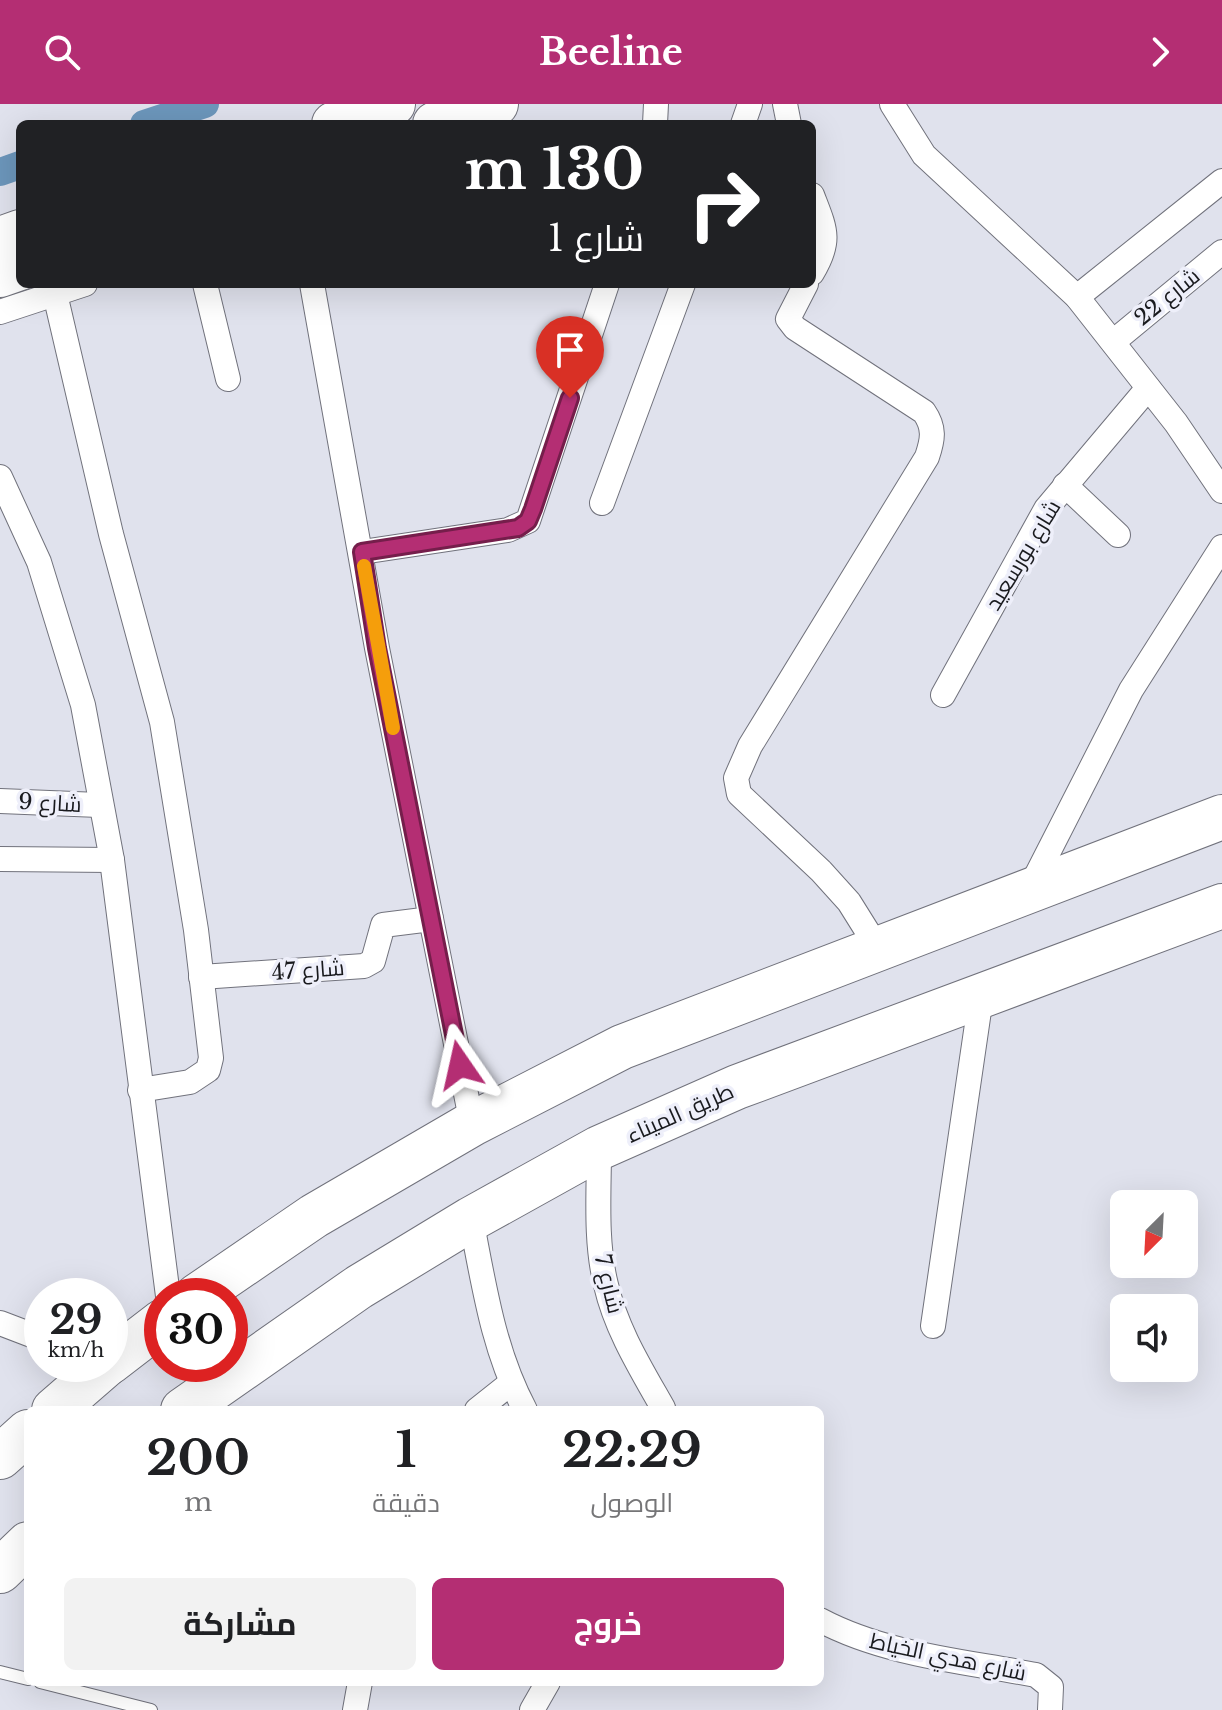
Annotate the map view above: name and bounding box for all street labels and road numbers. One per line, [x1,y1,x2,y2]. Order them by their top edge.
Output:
street label: شارع 22 [1129,263,1206,332]
street label: شارع بورسعيد [980,495,1067,615]
street label: شارع 9 [18,788,82,819]
street label: شارع 47 [271,954,345,987]
street label: طريق الميناء [622,1077,738,1149]
street label: شارع 7 [588,1252,629,1317]
street label: شارع هدي الخياط [867,1627,1029,1690]

